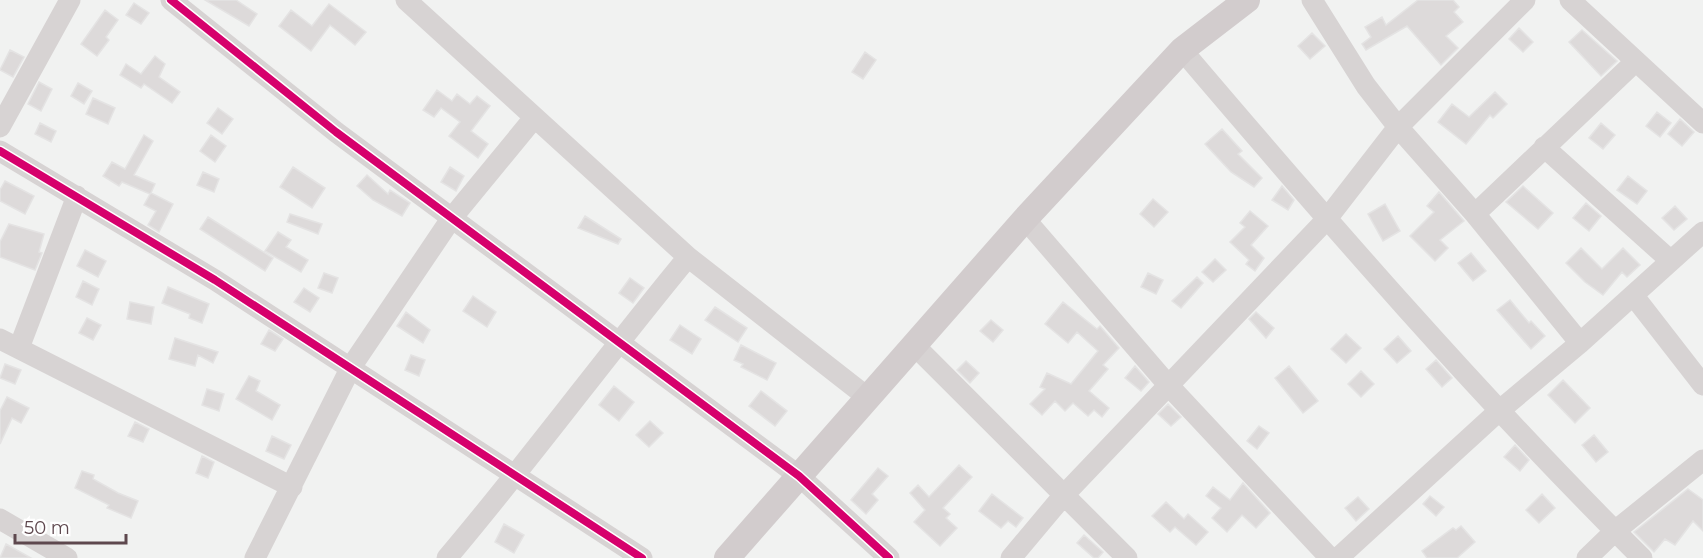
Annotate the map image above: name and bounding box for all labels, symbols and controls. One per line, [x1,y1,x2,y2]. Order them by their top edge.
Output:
scale bar [15,507,126,545]
text: 50 m [24,517,70,539]

